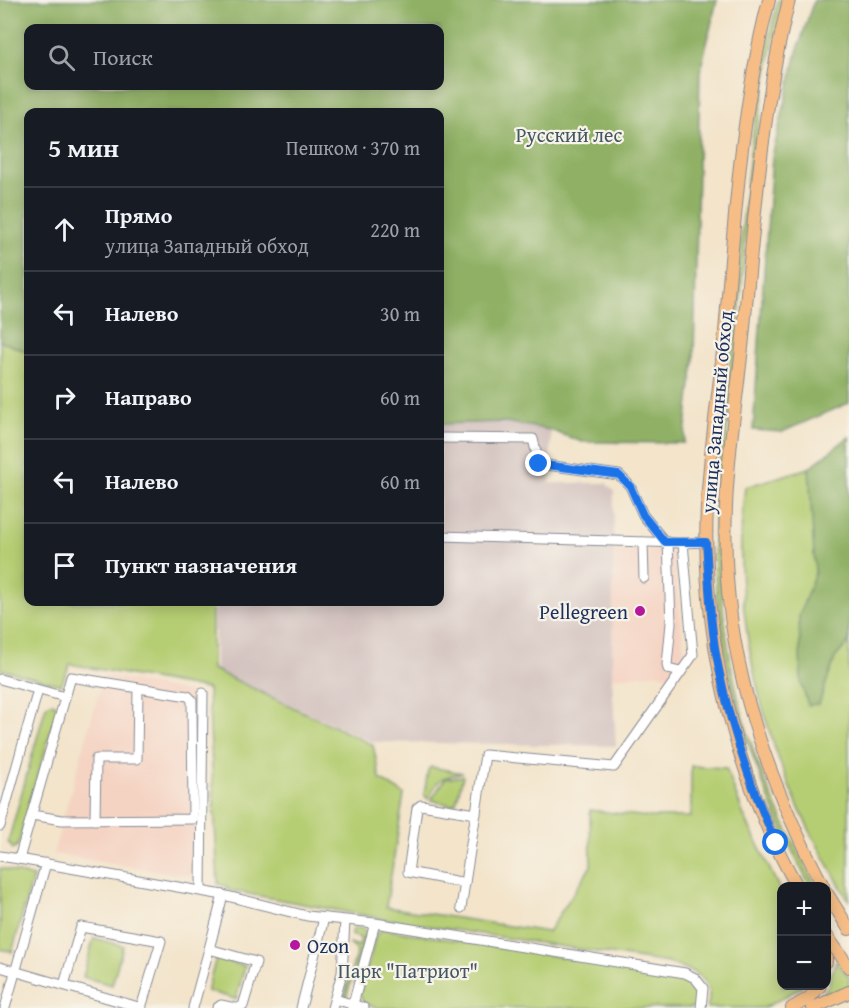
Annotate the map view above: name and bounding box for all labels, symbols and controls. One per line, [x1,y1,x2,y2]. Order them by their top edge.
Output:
search box [24,24,444,90]
icon: search [45,41,78,74]
text: Поиск [93,41,153,73]
park label: Русский лес [516,120,622,149]
text: 5 мин [48,128,119,167]
text: Пешком · 370 m [286,133,420,162]
text: Прямо [105,199,172,231]
icon: ahead [48,213,81,246]
text: 220 m [370,215,420,244]
text: улица Западный обход [105,231,309,260]
icon: left [48,297,81,330]
text: Налево [105,297,178,329]
text: 30 m [380,299,420,328]
street label: улица Западный обход [693,309,739,516]
icon: right [48,381,81,414]
text: Направо [105,381,192,413]
text: 60 m [380,383,420,412]
route end [525,450,551,476]
icon: left [48,465,81,498]
text: Налево [105,465,178,497]
text: 60 m [380,467,420,496]
icon: arrive [48,549,81,582]
text: Пункт назначения [105,549,297,581]
place label: Pellegreen [539,597,628,626]
marker: Pellegreen [633,604,647,618]
route start [762,829,788,855]
map controls [777,882,831,990]
button: + [777,882,831,936]
place label: Ozon [307,931,349,960]
button: − [777,936,831,990]
marker: Ozon [288,938,302,952]
park label: Парк "Патриот" [338,956,478,985]

